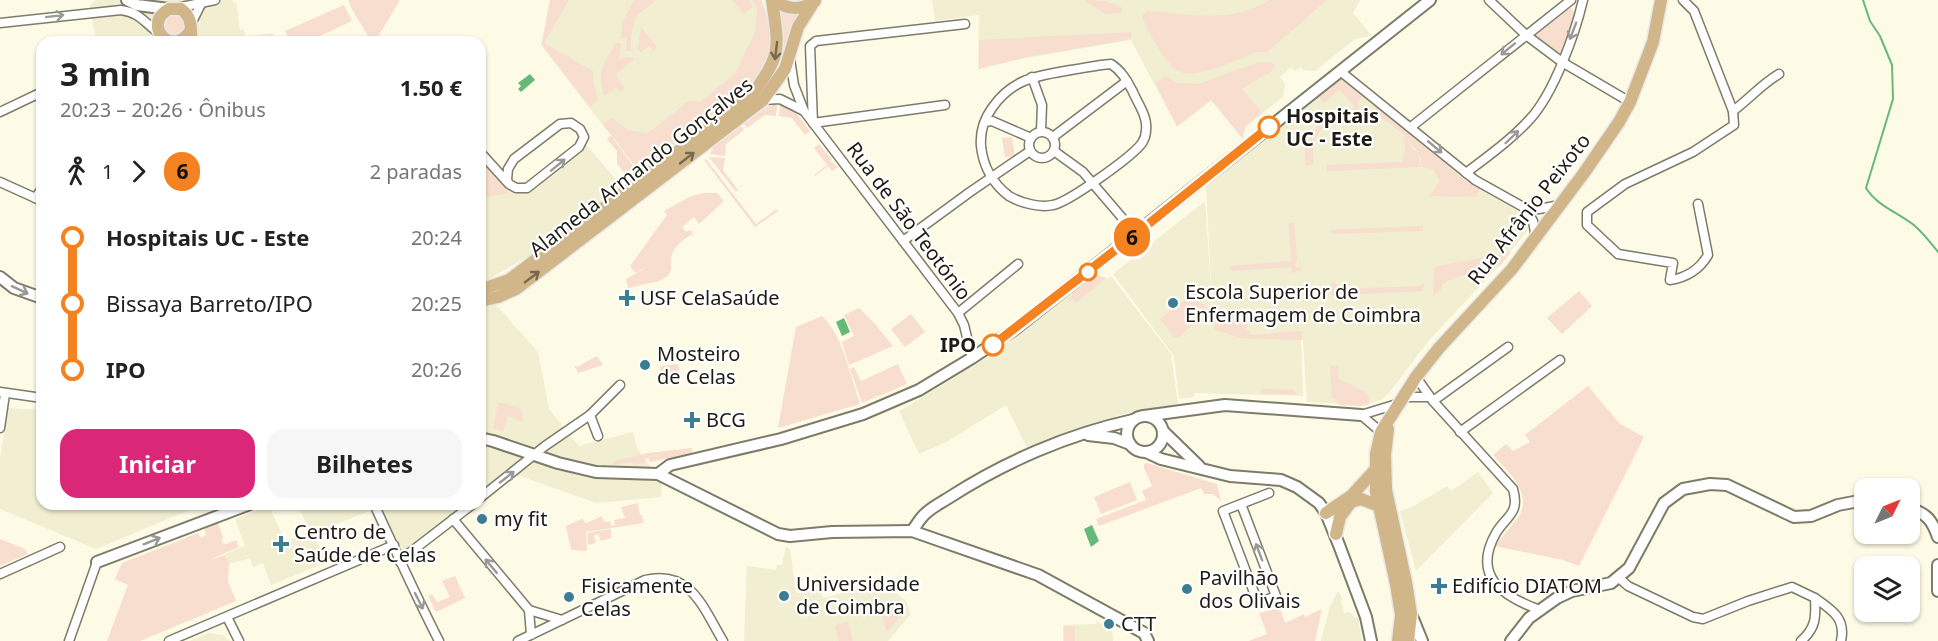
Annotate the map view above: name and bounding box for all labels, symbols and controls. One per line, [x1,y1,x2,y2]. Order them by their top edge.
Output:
one-way arrow [45,10,65,21]
one-way arrow [1567,22,1578,40]
one-way arrow [770,40,781,60]
one-way arrow [1501,43,1517,56]
text: 3 min [60,51,151,96]
street label: Alameda Armando Gonçalves [523,71,758,262]
text: 1.50 € [400,72,462,102]
text: 20:23 – 20:26 · Ônibus [60,96,266,123]
place label: Hospitais UC - Este [1286,102,1379,152]
marker: Hospitais UC - Este [1258,116,1280,138]
street label: Rua Afrânio Peixoto [1461,128,1596,290]
one-way arrow [1504,130,1519,144]
street label: Rua de São Teotónio [841,136,978,305]
one-way arrow [1427,140,1442,154]
one-way arrow [679,152,695,165]
icon: walk [60,155,93,188]
icon: forward [122,155,155,188]
text: 6 [176,157,188,185]
text: 1 [102,158,113,185]
text: 2 paradas [370,158,462,185]
one-way arrow [549,158,565,171]
line badge: 6 [1112,218,1152,256]
text: Hospitais UC - Este [106,222,309,252]
text: 6 [1126,223,1138,251]
text: 20:24 [411,224,462,251]
unlabelled marker [1079,263,1097,281]
one-way arrow [524,271,540,283]
place label: Escola Superior de Enfermagem de Coimbra [1185,278,1421,328]
one-way arrow [10,284,28,296]
place label: USF CelaSaúde [640,284,780,311]
text: Bissaya Barreto/IPO [106,288,313,318]
marker: USF CelaSaúde [618,289,636,307]
text: 20:25 [411,290,462,317]
marker: Escola Superior de Enfermagem de Coimbra [1166,296,1180,310]
place label: IPO [940,331,976,358]
marker: IPO [982,334,1004,356]
place label: Mosteiro de Celas [657,340,740,390]
text: IPO [106,354,146,384]
text: 20:26 [411,356,462,383]
marker: Mosteiro de Celas [638,358,652,372]
place label: BCG [706,406,746,433]
marker: BCG [683,411,701,429]
button: Iniciar [60,429,255,498]
button: Bilhetes [267,429,462,498]
one-way arrow [499,470,515,483]
north arrow [1854,478,1920,544]
map controls [1854,478,1920,622]
place label: my fit [494,505,547,532]
marker: my fit [475,512,489,526]
place label: Centro de Saúde de Celas [294,518,436,568]
one-way arrow [142,535,160,546]
marker: Centro de Saúde de Celas [272,535,290,553]
one-way arrow [1253,544,1264,562]
button: layers [1854,556,1920,622]
one-way arrow [485,558,498,574]
place label: Pavilhão dos Olivais [1199,564,1300,614]
place label: Universidade de Coimbra [796,570,920,620]
place label: Fisicamente Celas [581,572,693,622]
place label: Edifício DIATOM [1452,572,1602,599]
marker: Edifício DIATOM [1430,577,1448,595]
marker: Pavilhão dos Olivais [1180,582,1194,596]
marker: Universidade de Coimbra [777,589,791,603]
marker: Fisicamente Celas [562,590,576,604]
one-way arrow [413,592,425,609]
place label: CTT [1121,610,1156,637]
marker: CTT [1102,617,1116,631]

